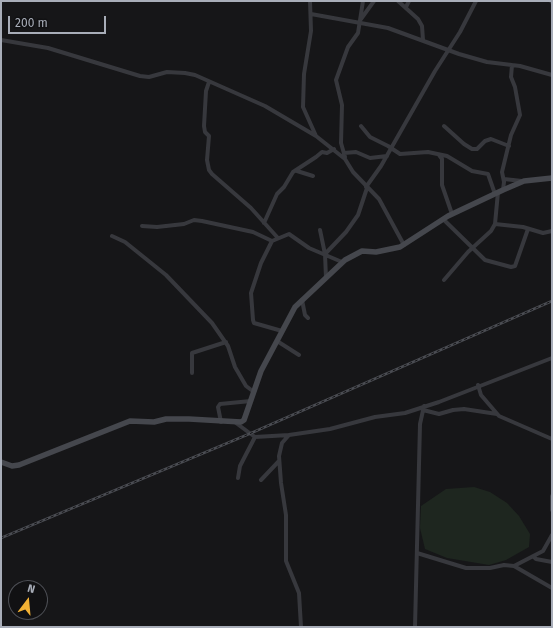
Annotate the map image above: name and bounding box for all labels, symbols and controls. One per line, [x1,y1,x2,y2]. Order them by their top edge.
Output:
scale bar [10,8,108,34]
text: 200 m [15,16,48,30]
north arrow [8,580,48,620]
text: N [26,582,36,596]

